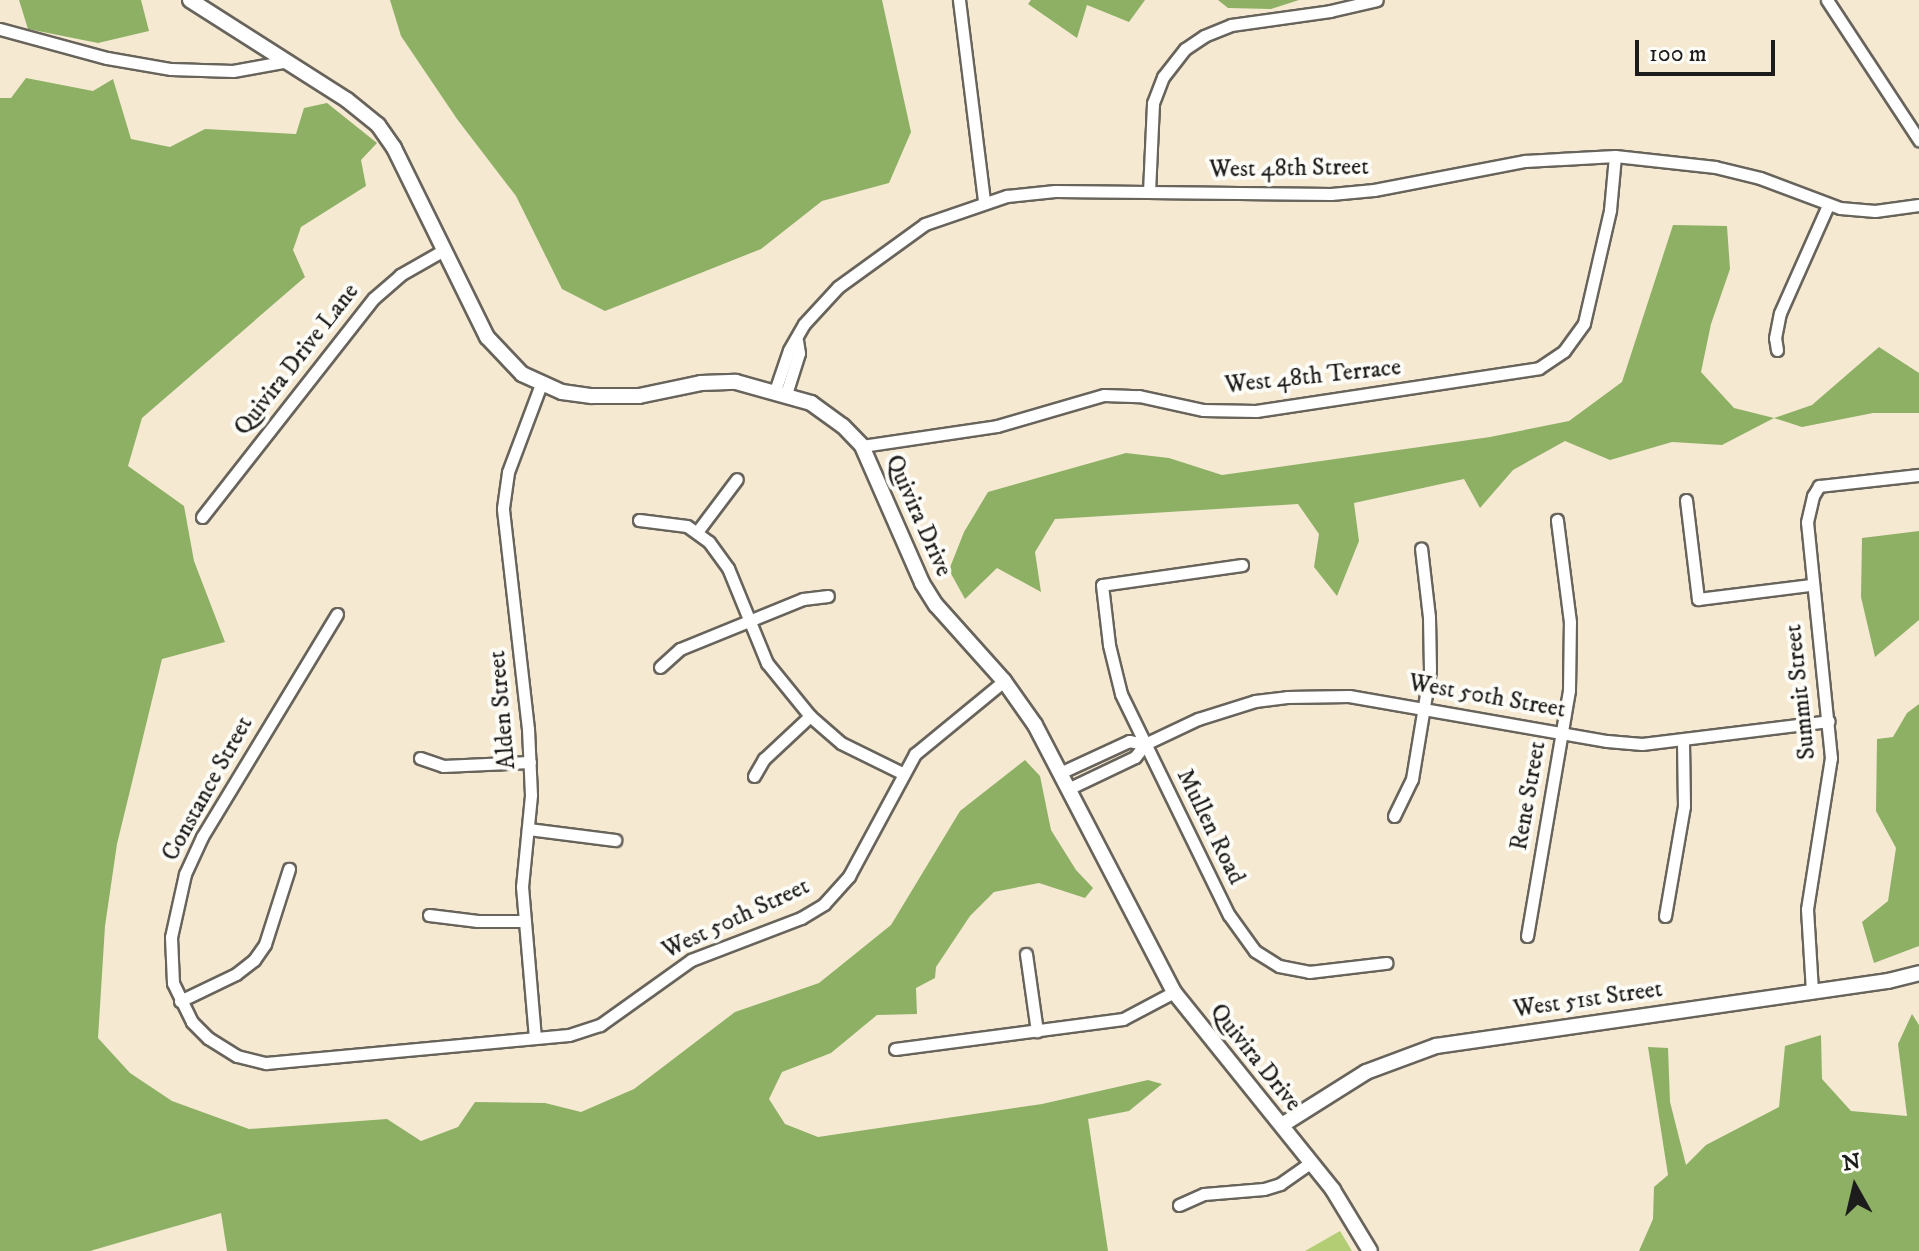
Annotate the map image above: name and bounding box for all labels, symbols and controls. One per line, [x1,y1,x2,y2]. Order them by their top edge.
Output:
scale bar [1639,24,1779,74]
text: 100 m [1649,39,1707,69]
street label: West 48th Street [1209,153,1369,185]
street label: Quivira Drive Lane [229,278,365,442]
street label: West 48th Terrace [1224,353,1402,401]
street label: Quivira Drive [878,451,958,581]
street label: Summit Street [1780,623,1822,761]
street label: Alden Street [483,650,523,770]
street label: West 50th Street [1406,669,1568,725]
street label: Constance Street [156,712,260,866]
street label: Rene Street [1505,739,1553,853]
street label: Mullen Road [1170,765,1250,889]
street label: West 50th Street [658,872,814,966]
street label: West 51st Street [1512,975,1664,1025]
street label: Quivira Drive [1203,998,1307,1118]
north arrow [1815,1147,1895,1227]
text: N [1841,1148,1862,1177]

